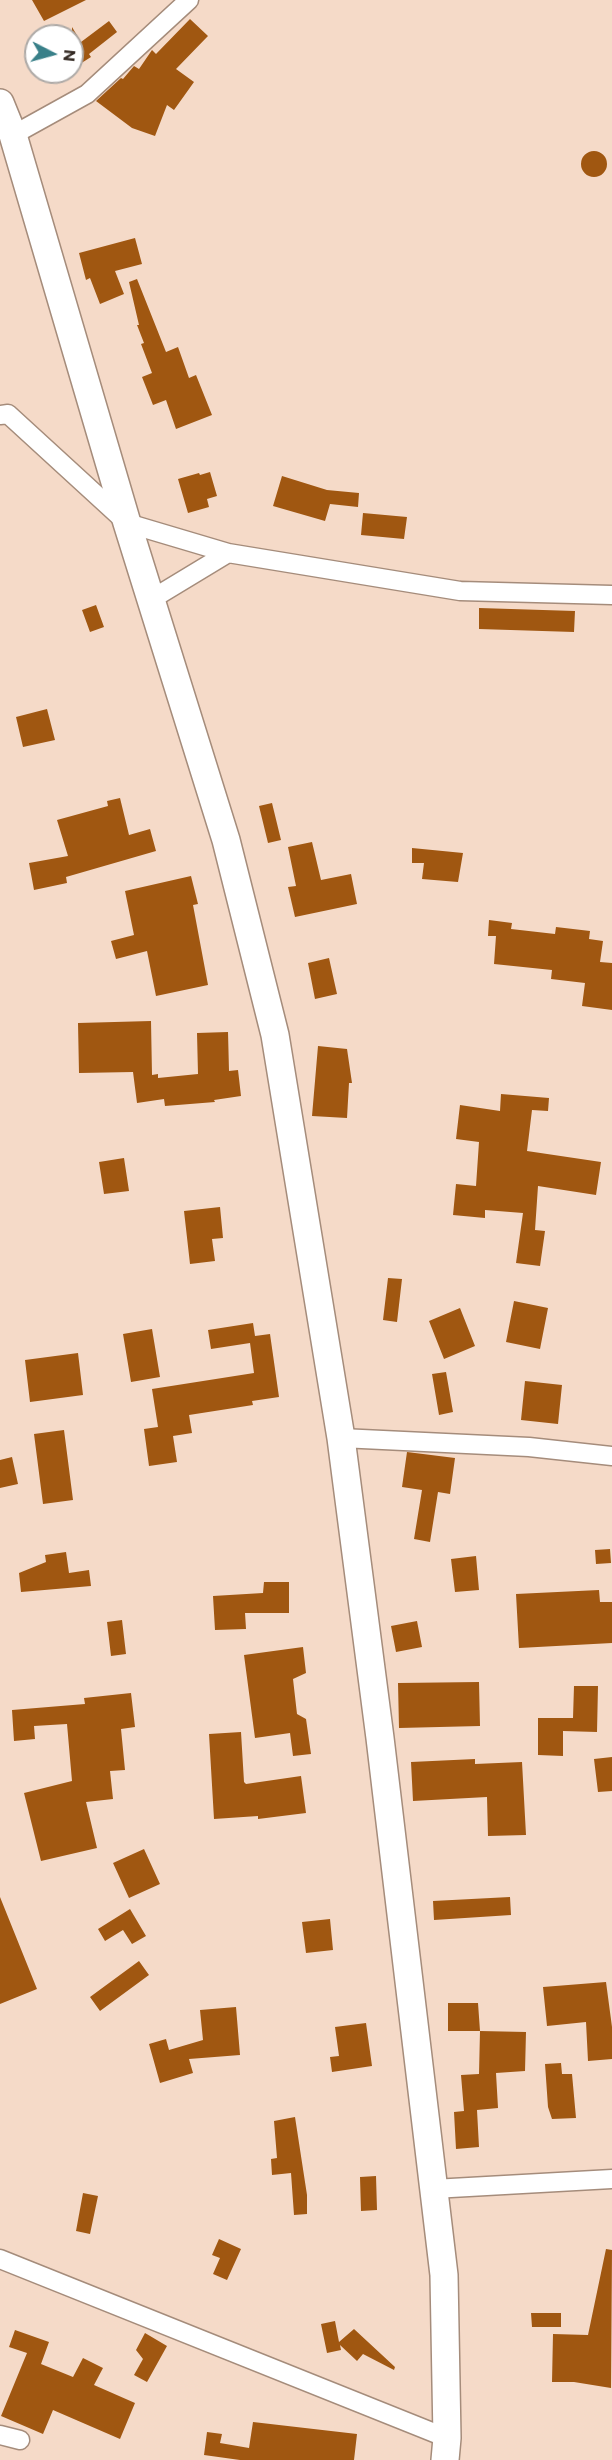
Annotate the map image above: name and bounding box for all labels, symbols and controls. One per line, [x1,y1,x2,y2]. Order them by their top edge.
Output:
north arrow [24,24,84,84]
text: N [60,49,80,63]

